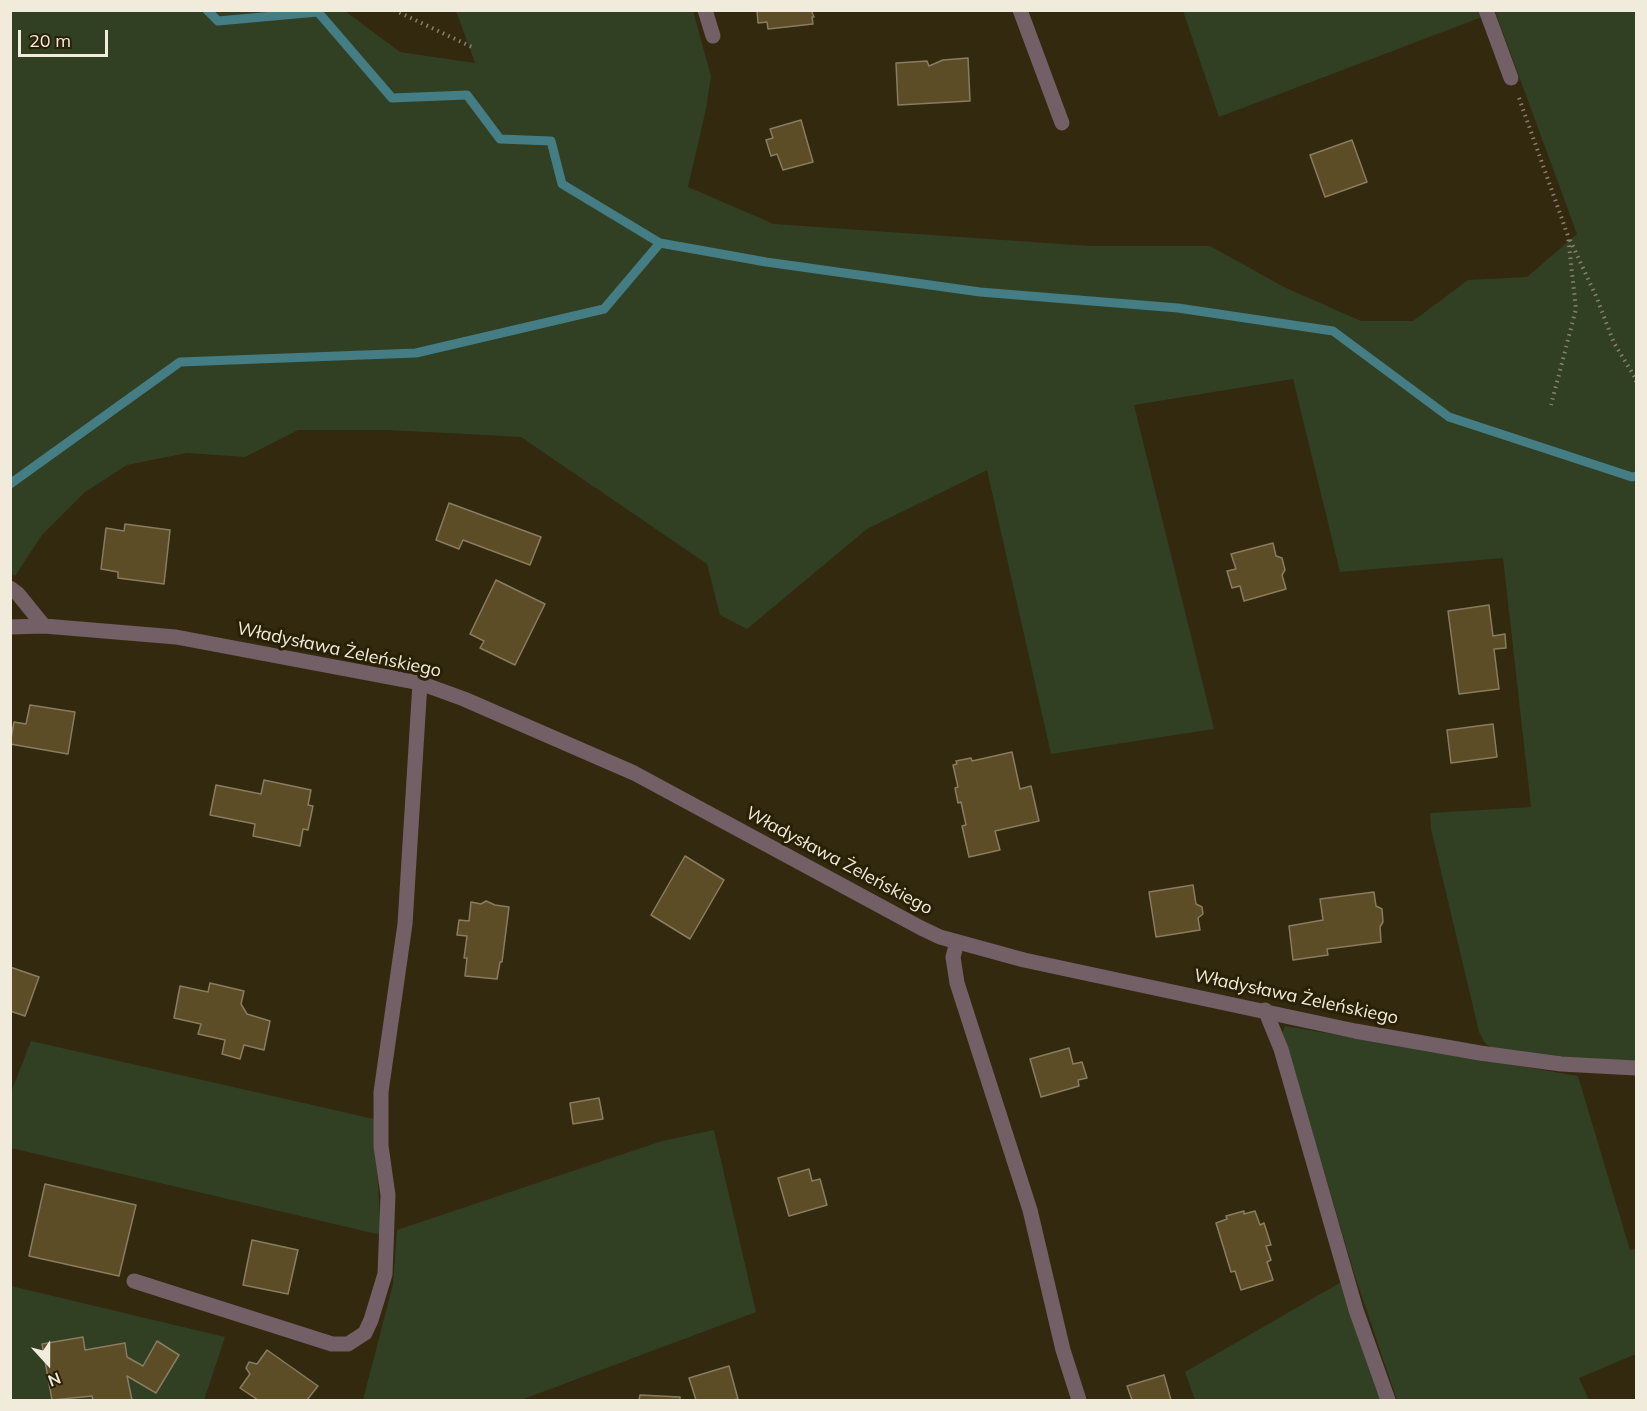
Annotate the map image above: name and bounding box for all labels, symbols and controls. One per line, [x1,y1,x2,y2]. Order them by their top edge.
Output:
scale bar [21,18,111,56]
text: 20 m [29,29,71,52]
street label: Władysława Żeleńskiego [235,618,443,682]
street label: Władysława Żeleńskiego [742,803,936,919]
street label: Władysława Żeleńskiego [1192,965,1400,1029]
north arrow [18,1333,78,1393]
text: N [45,1368,64,1391]

